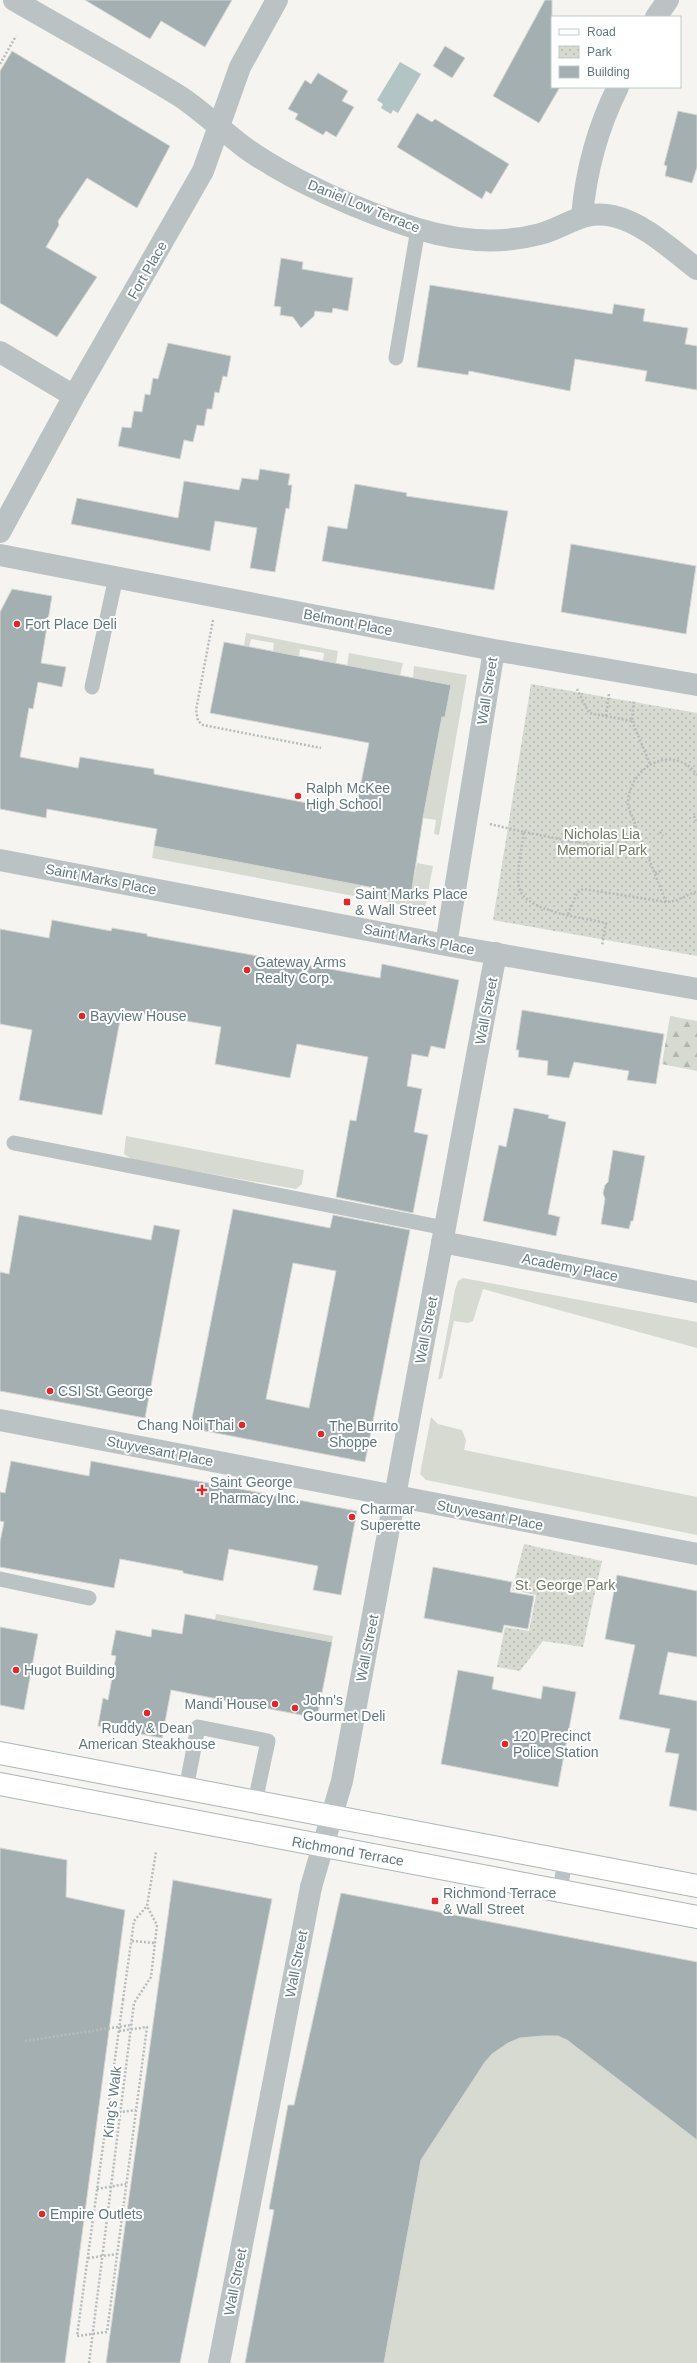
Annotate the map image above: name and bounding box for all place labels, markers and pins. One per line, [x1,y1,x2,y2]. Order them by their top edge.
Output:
place label: Fort Place Deli [25,616,117,632]
marker: Fort Place Deli [12,619,22,629]
place label: Ralph McKee High School [306,780,390,812]
marker: Ralph McKee High School [293,791,303,801]
place label: Saint Marks Place & Wall Street [355,886,468,918]
marker: Saint Marks Place & Wall Street [342,897,352,907]
place label: Gateway Arms Realty Corp. [255,954,346,986]
marker: Gateway Arms Realty Corp. [242,965,252,975]
place label: Bayview House [90,1008,187,1024]
marker: Bayview House [77,1011,87,1021]
place label: CSI St. George [58,1383,153,1399]
marker: CSI St. George [45,1386,55,1396]
place label: Chang Noi Thai [137,1417,234,1433]
place label: The Burrito Shoppe [329,1418,398,1450]
marker: Chang Noi Thai [237,1420,247,1430]
marker: The Burrito Shoppe [316,1429,326,1439]
place label: Saint George Pharmacy Inc. [210,1474,299,1506]
marker: Saint George Pharmacy Inc. [197,1485,207,1495]
place label: Charmar Superette [360,1501,421,1533]
marker: Charmar Superette [347,1512,357,1522]
place label: Hugot Building [24,1662,115,1678]
marker: Hugot Building [11,1665,21,1675]
place label: John's Gourmet Deli [303,1692,385,1724]
place label: Mandi House [185,1696,267,1712]
marker: Mandi House [270,1699,280,1709]
marker: John's Gourmet Deli [290,1703,300,1713]
marker: Ruddy & Dean American Steakhouse [142,1708,152,1718]
place label: Ruddy & Dean American Steakhouse [79,1720,216,1752]
place label: 120 Precinct Police Station [513,1728,599,1760]
marker: 120 Precinct Police Station [500,1739,510,1749]
place label: Richmond Terrace & Wall Street [443,1885,557,1917]
marker: Richmond Terrace & Wall Street [430,1896,440,1906]
place label: Empire Outlets [50,2206,143,2222]
marker: Empire Outlets [37,2209,47,2219]

